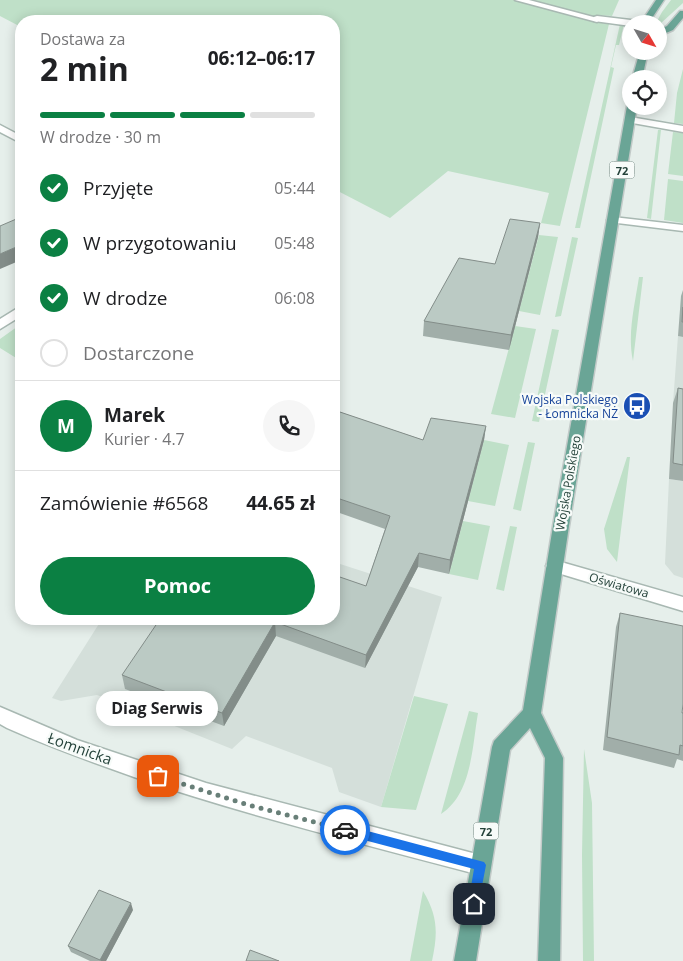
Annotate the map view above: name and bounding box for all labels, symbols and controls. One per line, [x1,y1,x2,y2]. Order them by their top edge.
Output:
north arrow [622,15,668,60]
map controls [622,15,667,115]
text: Dostawa za [40,28,125,50]
text: 06:12–06:17 [208,45,315,71]
text: 2 min [40,47,129,90]
button: locate [622,70,667,115]
text: W drodze · 30 m [40,126,161,148]
road number: 72 [610,162,634,178]
icon: check [40,174,68,202]
text: Przyjęte [83,175,154,201]
text: 05:44 [274,177,315,199]
icon: check [40,229,68,257]
text: W przygotowaniu [83,230,237,256]
text: 05:48 [274,232,315,254]
icon: check [40,284,68,312]
text: W drodze [83,285,168,311]
text: 06:08 [274,287,315,309]
text: Dostarczone [83,340,194,366]
place label: Wojska Polskiego - Łomnicka NŻ [522,391,618,422]
bus stop icon: Wojska Polskiego - Łomnicka NŻ [622,391,652,421]
button: phone [263,400,315,452]
text: Marek [104,402,165,428]
text: M [57,413,75,439]
text: Kurier · 4.7 [104,428,185,450]
street label: Wojska Polskiego [551,434,585,532]
text: Zamówienie #6568 [40,490,208,516]
text: 44.65 zł [246,490,315,516]
button: Pomoc [40,557,315,615]
street label: Oświatowa [587,568,651,602]
callout: Diag Serwis [97,691,219,726]
text: Diag Serwis [111,697,203,719]
street label: Łomnicka [45,727,115,769]
pin [137,755,179,797]
icon: bag [144,762,172,790]
courier [320,805,370,855]
icon: car [331,816,359,844]
road number: 72 [474,822,498,839]
pin [453,883,495,925]
icon: home [460,890,488,918]

